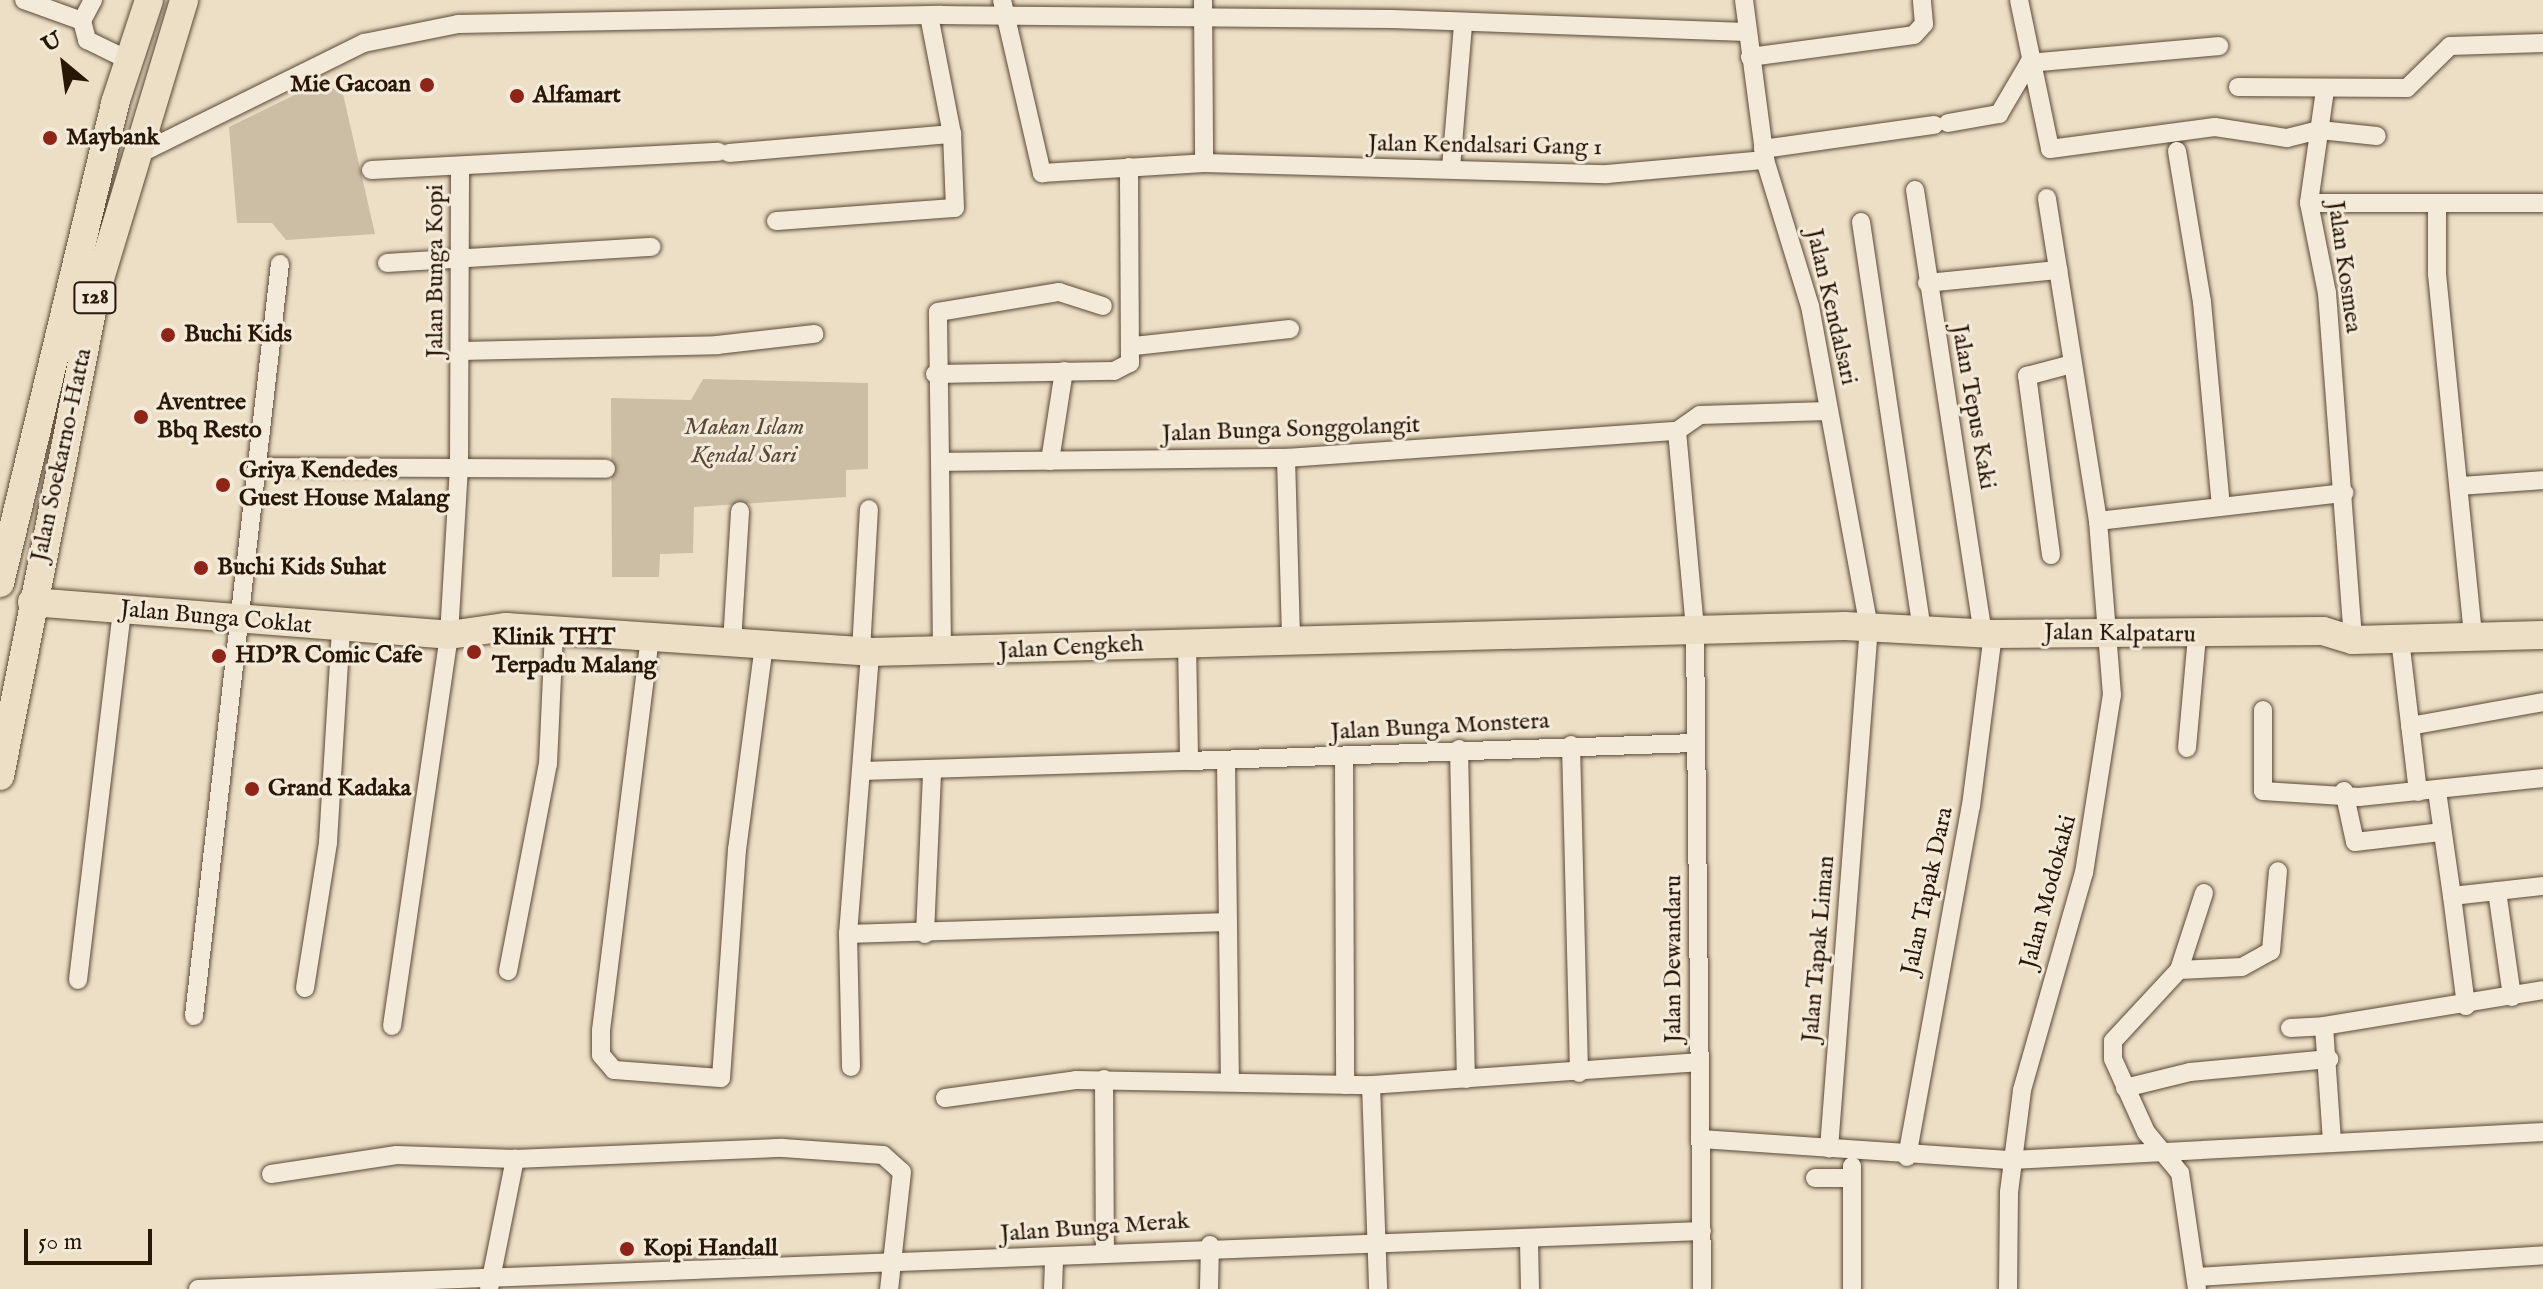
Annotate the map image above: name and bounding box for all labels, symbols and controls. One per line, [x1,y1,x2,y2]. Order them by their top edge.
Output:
north arrow [24,24,104,104]
text: U [37,26,67,60]
place label: Mie Gacoan [290,71,411,99]
marker: Mie Gacoan [418,76,436,94]
place label: Alfamart [533,82,621,110]
marker: Alfamart [508,87,526,105]
place label: Maybank [66,124,159,152]
marker: Maybank [41,129,59,147]
street label: Jalan Kendalsari Gang 1 [1368,130,1602,162]
street label: Jalan Bunga Kopi [422,184,450,358]
street label: Jalan Kosmea [2320,199,2368,335]
street label: Jalan Kendalsari [1799,226,1863,388]
road number: 128 [73,280,117,316]
place label: Buchi Kids [184,321,292,349]
street label: Jalan Tepus Kaki [1944,322,2002,492]
marker: Buchi Kids [159,326,177,344]
street label: Jalan Soekarno-Hatta [25,346,99,564]
place label: Aventree Bbq Resto [157,389,262,445]
marker: Aventree Bbq Resto [132,408,150,426]
street label: Jalan Bunga Songgolangit [1161,411,1421,449]
park label: Makan Islam Kendal Sari [684,414,804,470]
place label: Griya Kendedes Guest House Malang [239,457,449,513]
marker: Griya Kendedes Guest House Malang [214,476,232,494]
place label: Buchi Kids Suhat [217,554,386,582]
marker: Buchi Kids Suhat [192,559,210,577]
street label: Jalan Bunga Coklat [119,595,313,641]
street label: Jalan Kalpataru [2044,618,2196,650]
place label: Klinik THT Terpadu Malang [492,624,657,680]
street label: Jalan Cengkeh [998,630,1144,666]
marker: Klinik THT Terpadu Malang [463,641,485,663]
place label: HD'R Comic Cafe [235,642,422,670]
marker: HD'R Comic Cafe [210,647,228,665]
street label: Jalan Bunga Monstera [1330,707,1550,747]
place label: Grand Kadaka [268,775,411,803]
marker: Grand Kadaka [243,780,261,798]
street label: Jalan Tapak Dara [1896,804,1960,978]
street label: Jalan Modokaki [2015,812,2083,972]
street label: Jalan Tapak Liman [1796,855,1842,1043]
street label: Jalan Dewandaru [1660,875,1688,1043]
street label: Jalan Bunga Merak [999,1207,1191,1249]
scale bar [28,1213,156,1263]
text: 50 m [38,1227,82,1258]
place label: Kopi Handall [643,1235,778,1263]
marker: Kopi Handall [618,1240,636,1258]

